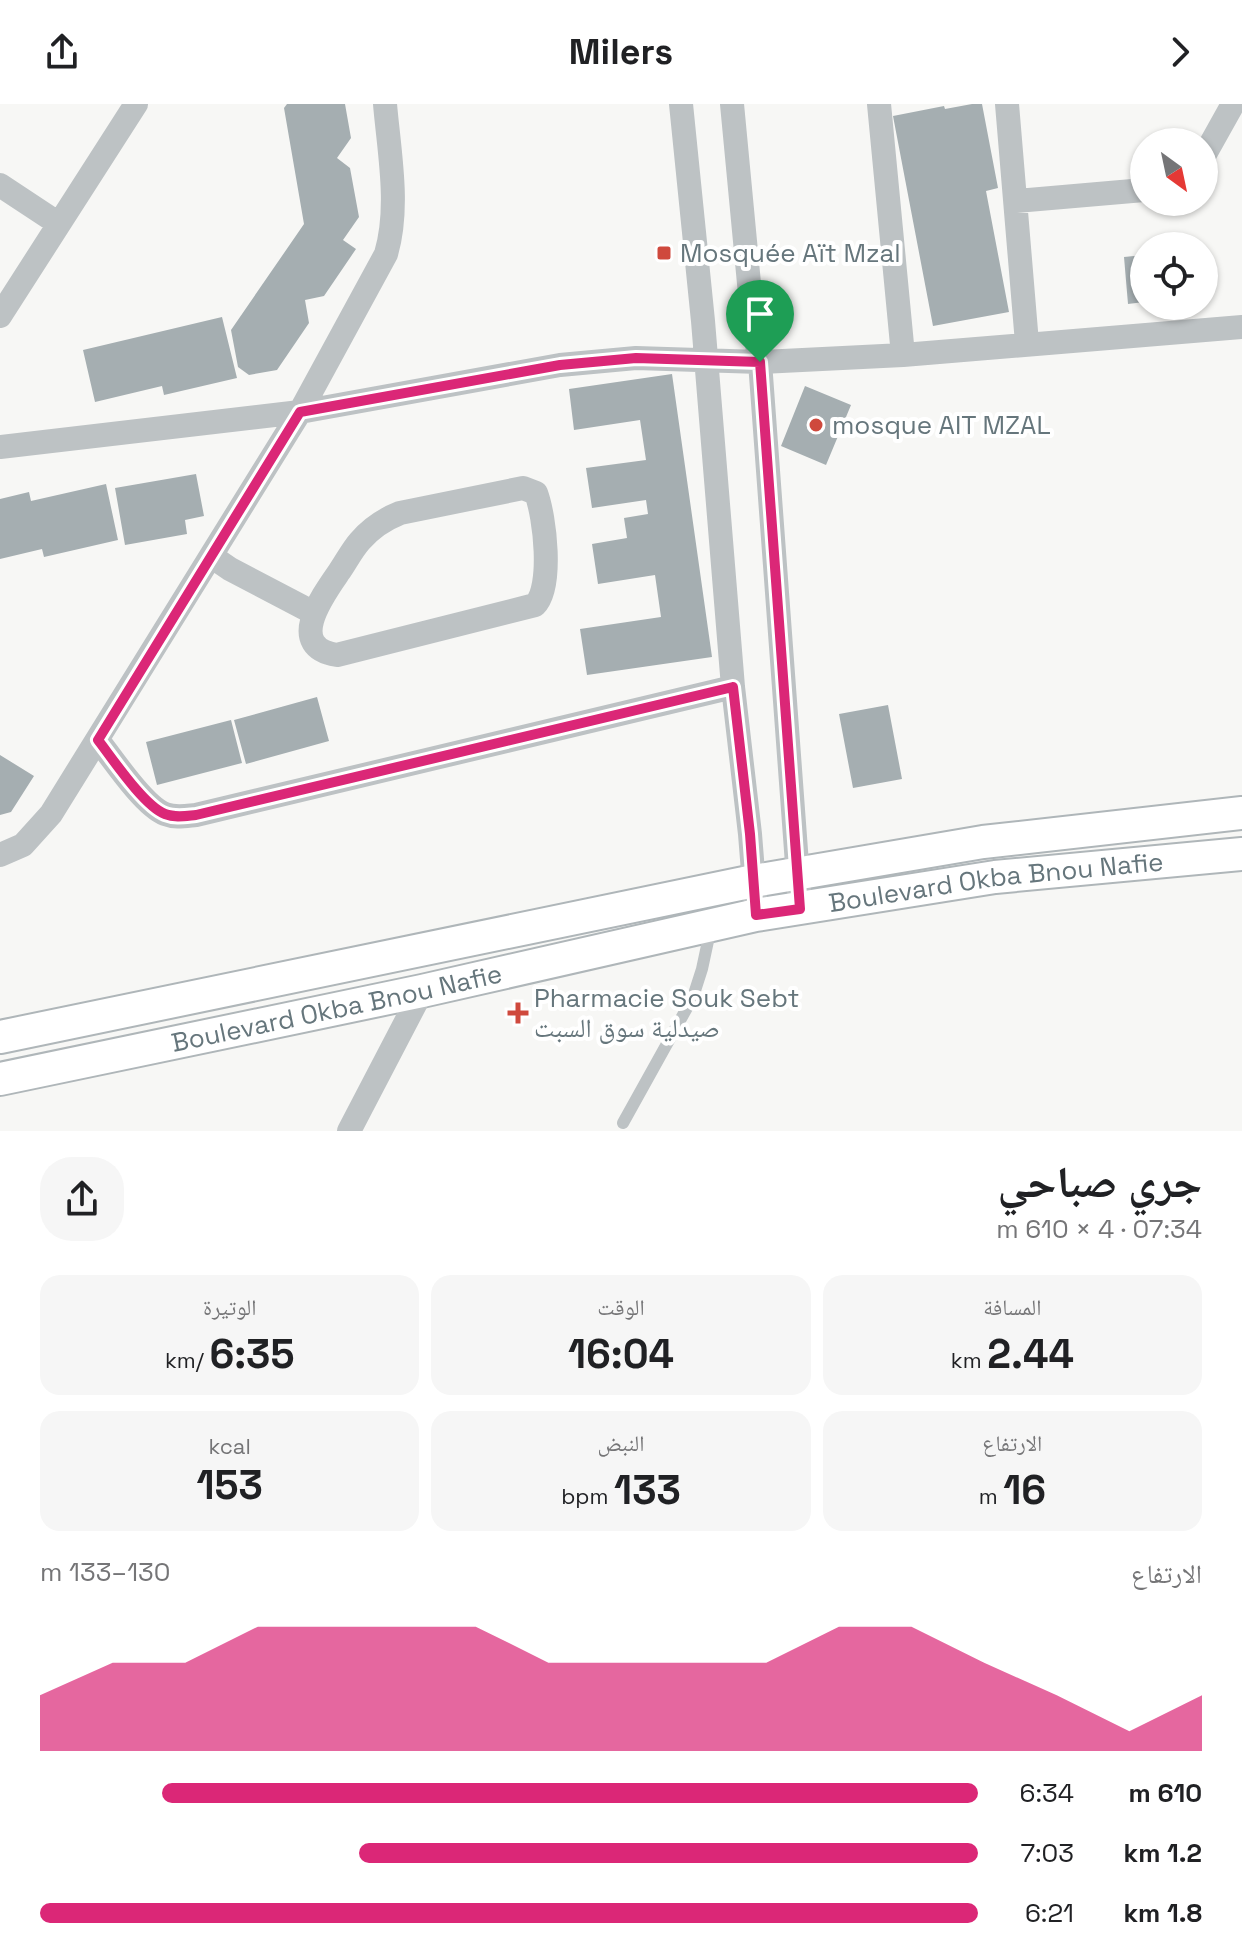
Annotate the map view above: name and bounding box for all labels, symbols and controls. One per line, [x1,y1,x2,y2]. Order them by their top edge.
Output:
text: Milers [569,29,673,75]
icon: share [40,30,84,74]
icon: forward [1158,30,1202,74]
north arrow [1130,128,1218,216]
map controls [1130,128,1218,320]
button: locate [1130,232,1218,320]
place label: Mosquée Aït Mzal [680,236,901,270]
marker: Mosquée Aït Mzal [655,244,673,262]
pin [726,280,794,362]
icon: arrive [738,292,782,336]
place label: mosque AIT MZAL [832,408,1051,442]
marker: mosque AIT MZAL [807,416,825,434]
street label: Boulevard Okba Bnou Nafie [826,844,1165,920]
street label: Boulevard Okba Bnou Nafie [168,956,505,1060]
place label: Pharmacie Souk Sebt صيدلية سوق السبت [534,981,799,1045]
marker: Pharmacie Souk Sebt صيدلية سوق السبت [509,1004,527,1022]
text: جري صباحي [997,1154,1202,1210]
button: share [40,1157,124,1241]
text: 07:34 · 4 × 610 m [996,1212,1202,1246]
text: الوتيرة [203,1293,256,1321]
text: الوقت [597,1293,645,1321]
text: المسافة [983,1293,1042,1321]
text: 6:35 [209,1329,294,1380]
text: 16:04 [568,1329,674,1380]
text: 2.44 [987,1329,1074,1380]
text: /km [165,1346,209,1374]
text: km [951,1346,987,1374]
text: النبض [598,1429,644,1457]
text: الارتفاع [982,1429,1042,1457]
text: kcal [208,1432,251,1460]
text: 153 [196,1460,263,1511]
text: 133 [614,1465,681,1516]
text: 16 [1003,1465,1046,1516]
text: bpm [561,1482,614,1510]
text: m [979,1482,1003,1510]
text: 130–133 m [40,1555,170,1589]
text: الارتفاع [1131,1557,1202,1591]
text: 6:34 [1020,1776,1074,1810]
text: 610 m [1129,1776,1202,1810]
text: 7:03 [1020,1836,1074,1870]
text: 1.2 km [1124,1836,1202,1870]
text: 6:21 [1025,1896,1074,1930]
text: 1.8 km [1123,1896,1202,1930]

